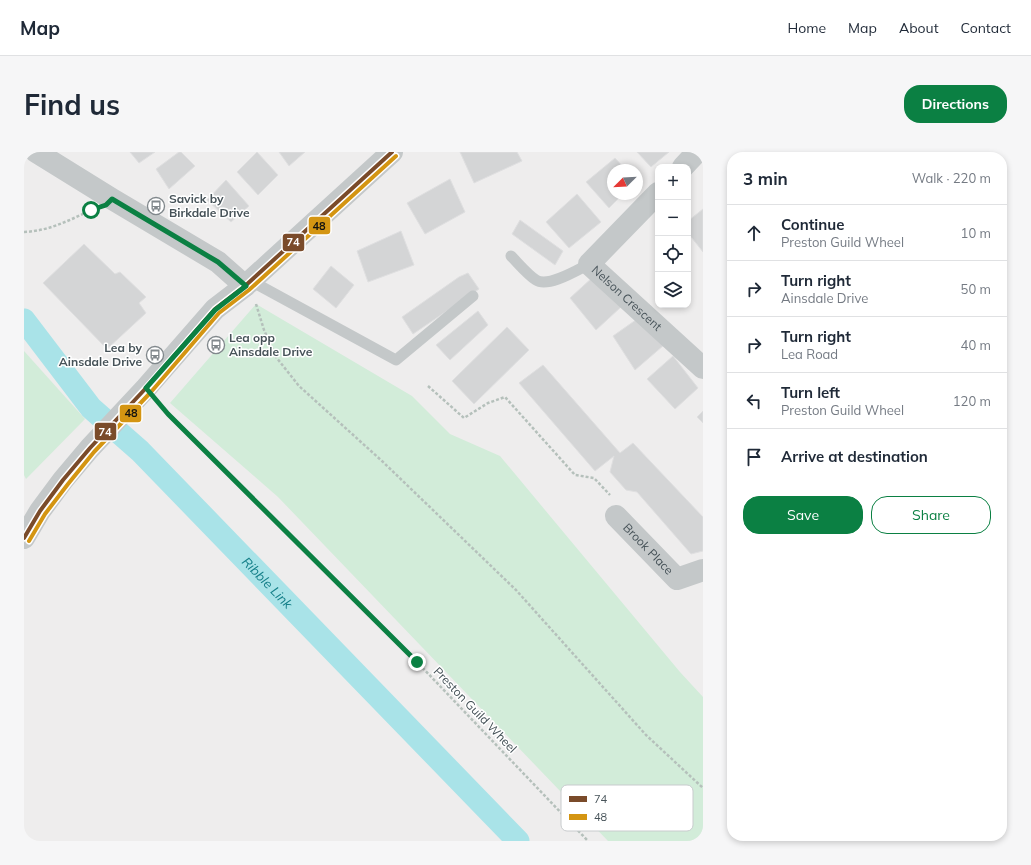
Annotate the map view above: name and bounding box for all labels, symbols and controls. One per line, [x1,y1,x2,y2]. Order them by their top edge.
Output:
text: Map [20,16,60,40]
text: Home [787,19,826,37]
text: Map [848,19,877,37]
text: About [899,19,939,37]
text: Contact [961,19,1011,37]
button: Directions [904,85,1007,123]
text: Find us [24,87,120,122]
north arrow [607,164,643,200]
map controls [655,164,691,308]
button: + [655,164,691,200]
text: 3 min [743,168,788,189]
text: Walk · 220 m [912,170,991,186]
place label: Savick by Birkdale Drive [169,191,250,220]
bus stop icon: Savick by Birkdale Drive [146,196,166,216]
button: − [655,200,691,236]
route start [82,201,100,219]
text: Continue [781,215,844,234]
line badge: 48 [308,216,331,235]
text: 48 [312,219,326,233]
icon: ahead [743,222,765,244]
text: 10 m [961,225,991,241]
line badge: 74 [282,233,305,252]
text: Preston Guild Wheel [781,234,904,250]
text: 74 [286,235,300,249]
button: locate [655,236,691,272]
street label: Nelson Crescent [589,262,665,334]
text: Turn right [781,271,851,290]
button: layers [655,272,691,308]
icon: right [743,278,765,300]
text: 50 m [961,281,991,297]
text: Ainsdale Drive [781,290,868,306]
text: Turn right [781,327,851,346]
place label: Lea opp Ainsdale Drive [229,330,313,359]
icon: right [743,334,765,356]
bus stop icon: Lea opp Ainsdale Drive [206,335,226,355]
text: 40 m [961,337,991,353]
place label: Lea by Ainsdale Drive [59,340,142,369]
bus stop icon: Lea by Ainsdale Drive [145,345,165,365]
text: Lea Road [781,346,838,362]
text: Turn left [781,383,840,402]
icon: left [743,390,765,412]
text: 120 m [953,393,991,409]
text: Preston Guild Wheel [781,402,904,418]
line badge: 48 [119,404,142,423]
text: 48 [124,406,138,420]
line badge: 74 [94,422,117,441]
text: 74 [98,425,112,439]
icon: arrive [743,446,765,468]
text: Arrive at destination [781,447,928,466]
button: Save [743,496,863,534]
button: Share [871,496,991,534]
street label: Brook Place [620,520,677,578]
water label: Ribble Link [239,553,296,612]
route end [408,653,426,671]
street label: Preston Guild Wheel [431,664,520,756]
legend [561,785,693,831]
text: 74 [594,792,608,806]
text: 48 [594,810,608,824]

